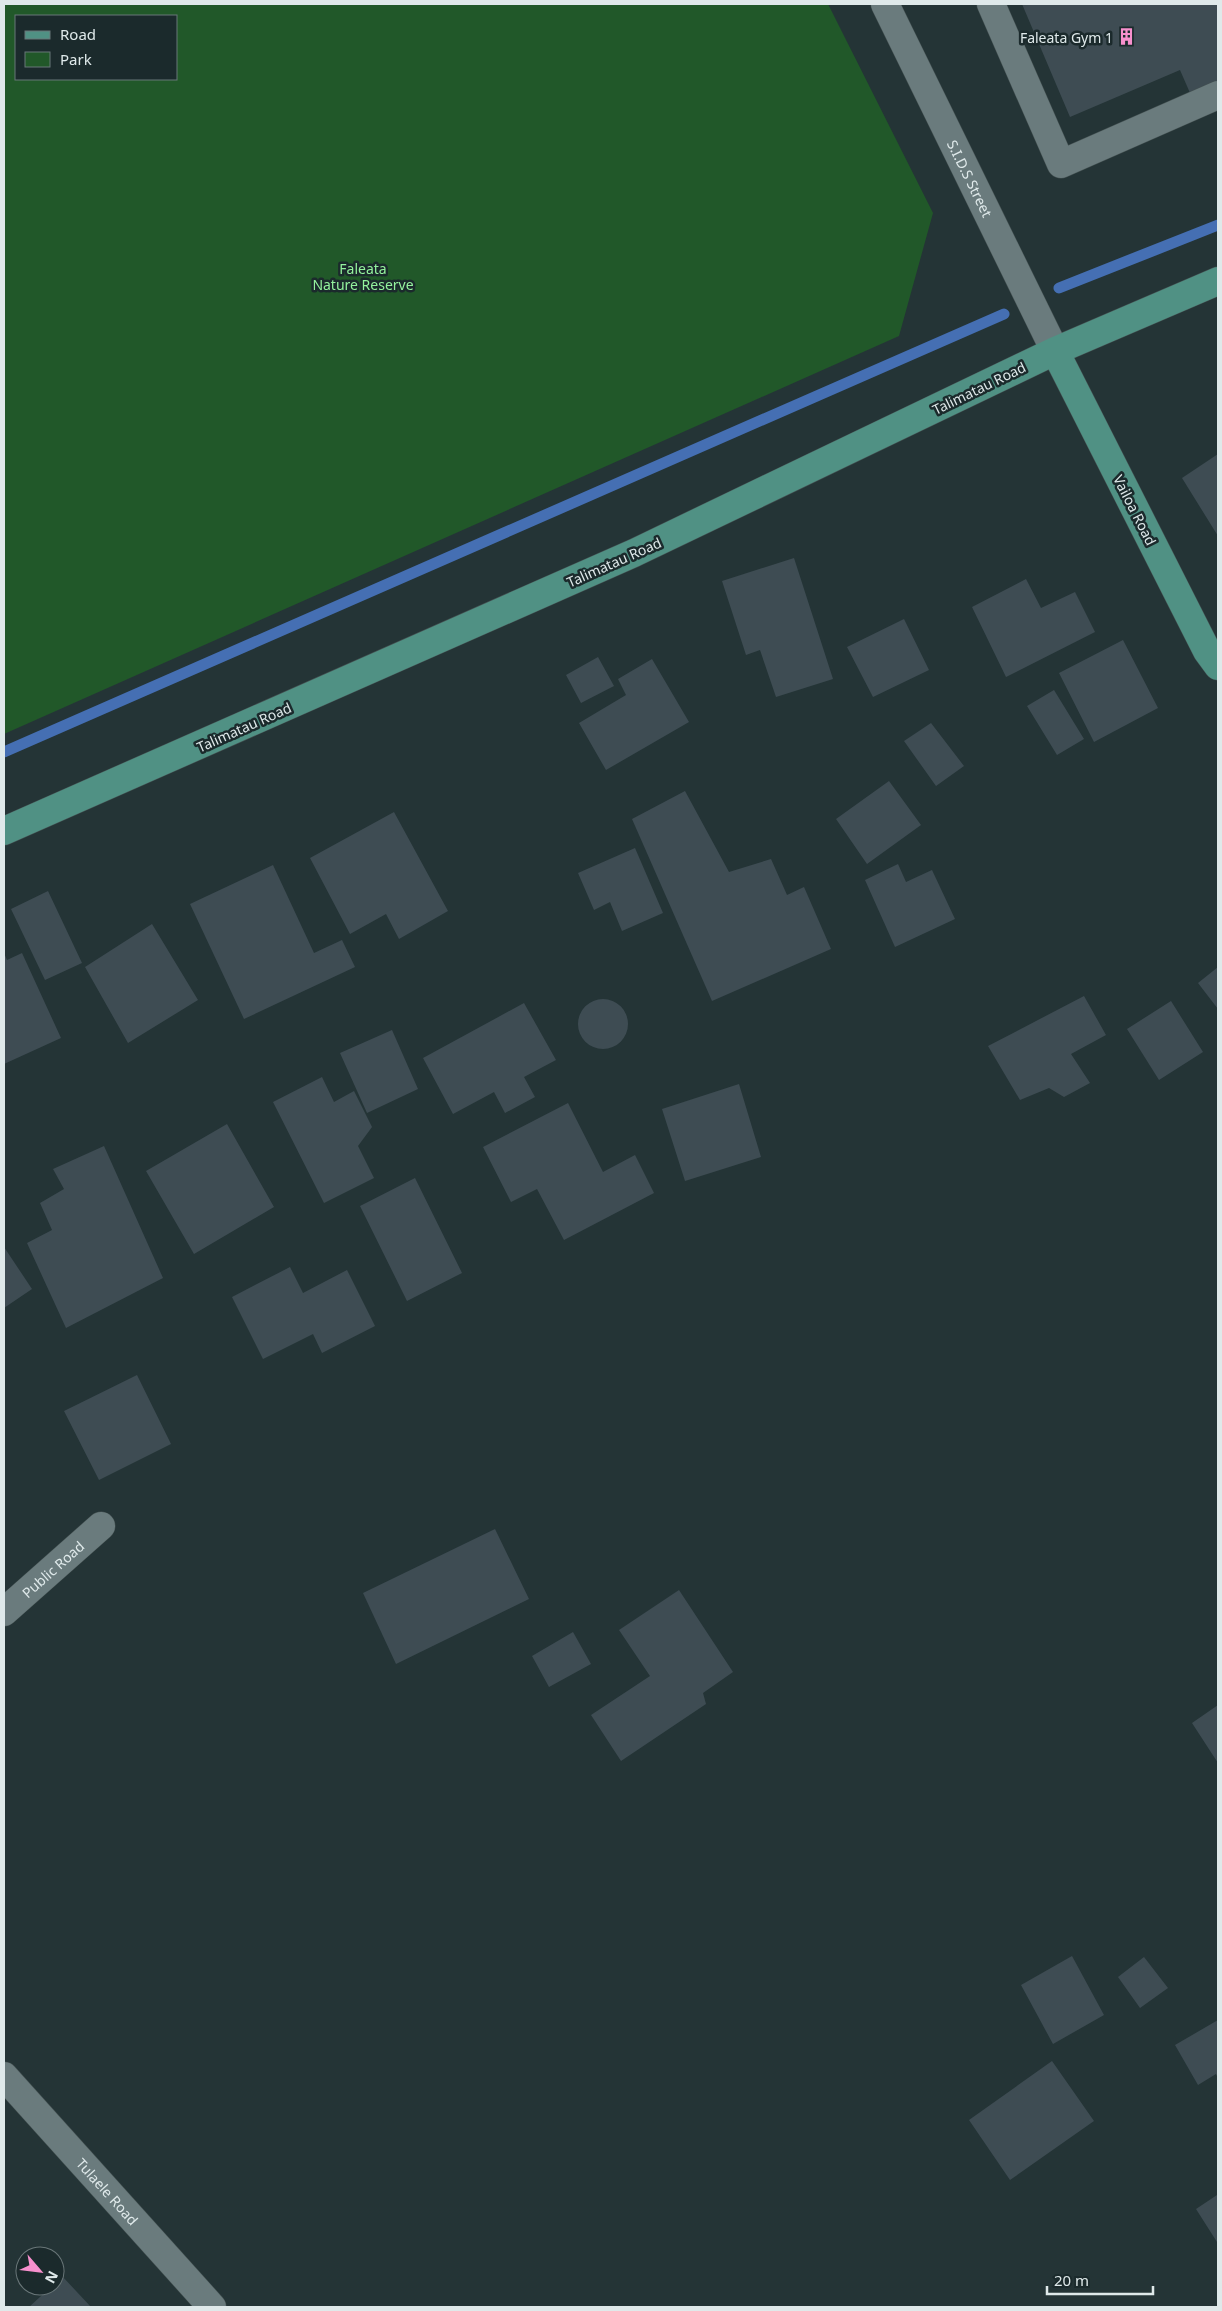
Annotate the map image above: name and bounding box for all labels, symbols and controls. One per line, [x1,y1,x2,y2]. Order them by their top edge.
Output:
legend [15,15,178,80]
text: Road [60,24,96,44]
building icon: Faleata Gym 1 [1117,27,1137,47]
place label: Faleata Gym 1 [1020,28,1113,47]
text: Park [60,49,92,69]
street label: S.I.D.S Street [943,136,997,220]
park label: Faleata Nature Reserve [312,259,414,294]
street label: Talimatau Road [929,357,1029,419]
street label: Vailoa Road [1109,471,1161,549]
street label: Talimatau Road [564,533,664,591]
street label: Talimatau Road [194,698,294,756]
street label: Public Road [17,1536,88,1602]
street label: Tulaele Road [73,2154,143,2229]
north arrow [15,2246,65,2296]
scale bar [1047,2264,1153,2296]
text: N [41,2268,63,2287]
text: 20 m [1054,2270,1089,2290]

